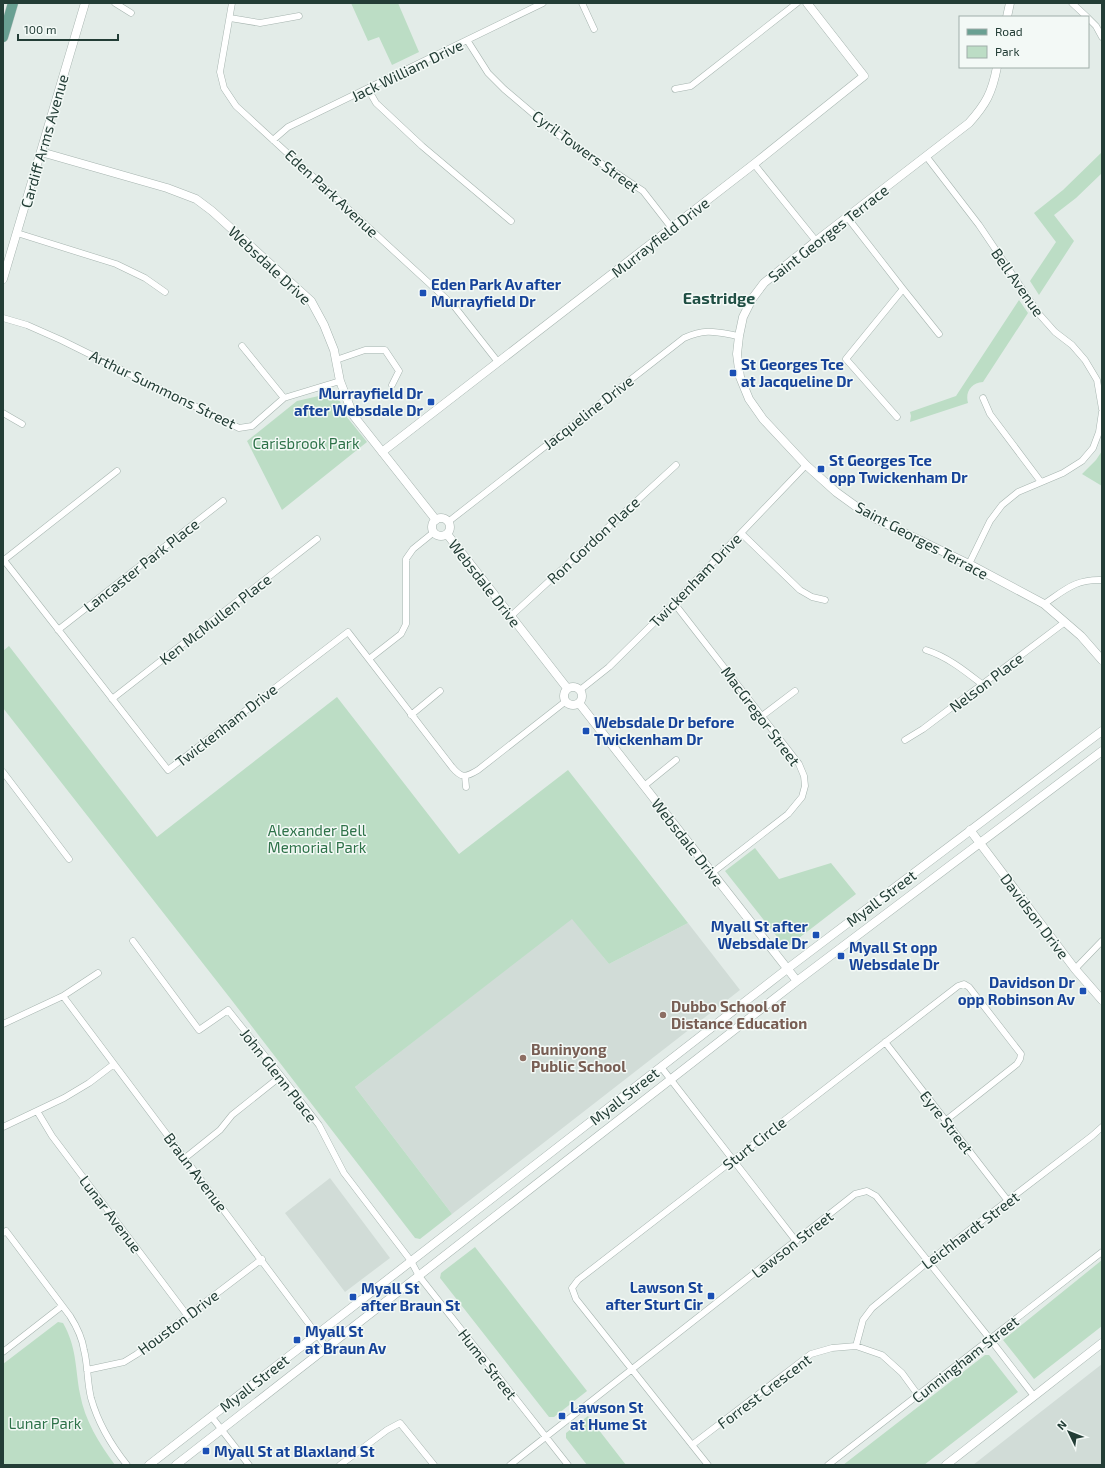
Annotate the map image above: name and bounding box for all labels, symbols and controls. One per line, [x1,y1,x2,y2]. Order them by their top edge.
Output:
scale bar [18,16,118,42]
legend [959,16,1089,68]
text: 100 m [24,22,56,36]
text: Road [995,24,1023,38]
street label: Jack William Drive [348,35,466,105]
text: Park [995,44,1020,58]
street label: Cardiff Arms Avenue [16,72,72,210]
street label: Cyril Towers Street [529,106,643,196]
street label: Eden Park Avenue [282,145,382,241]
street label: Saint Georges Terrace [764,180,892,286]
street label: Murrayfield Drive [608,193,712,281]
street label: Websdale Drive [225,222,315,308]
street label: Bell Avenue [988,244,1048,320]
place label: Eden Park Av after Murrayfield Dr [431,275,562,311]
marker: Eden Park Av after Murrayfield Dr [418,288,428,298]
district label: Eastridge [683,288,755,307]
street label: Arthur Summons Street [87,346,239,432]
place label: St Georges Tce at Jacqueline Dr [741,355,854,390]
marker: St Georges Tce at Jacqueline Dr [728,368,738,378]
street label: Jacqueline Drive [539,371,637,453]
place label: Murrayfield Dr after Websdale Dr [294,384,424,419]
marker: Murrayfield Dr after Websdale Dr [426,397,436,407]
park label: Carisbrook Park [252,434,360,452]
place label: St Georges Tce opp Twickenham Dr [829,451,968,486]
marker: St Georges Tce opp Twickenham Dr [816,464,826,474]
street label: Ron Gordon Place [543,493,643,587]
street label: Saint Georges Terrace [853,497,991,583]
street label: Lancaster Park Place [80,514,202,616]
street label: Twickenham Drive [645,529,745,631]
street label: Websdale Drive [445,536,525,630]
street label: Ken McMullen Place [156,570,274,668]
street label: Nelson Place [945,648,1027,716]
street label: MacGregor Street [718,663,804,769]
street label: Twickenham Drive [171,680,281,770]
place label: Websdale Dr before Twickenham Dr [594,713,734,748]
marker: Websdale Dr before Twickenham Dr [581,726,591,736]
street label: Websdale Drive [648,795,728,889]
park label: Alexander Bell Memorial Park [268,821,367,856]
street label: Myall Street [843,866,920,930]
street label: Davidson Drive [997,870,1073,962]
place label: Myall St after Websdale Dr [711,917,809,952]
marker: Myall St after Websdale Dr [811,930,821,940]
place label: Myall St opp Websdale Dr [849,938,940,973]
marker: Myall St opp Websdale Dr [836,951,846,961]
place label: Davidson Dr opp Robinson Av [958,973,1076,1008]
marker: Davidson Dr opp Robinson Av [1078,986,1088,996]
place label: Dubbo School of Distance Education [671,997,807,1032]
marker: Dubbo School of Distance Education [658,1010,668,1020]
street label: John Glenn Place [237,1025,321,1125]
place label: Buninyong Public School [531,1040,626,1075]
marker: Buninyong Public School [518,1053,528,1063]
street label: Myall Street [586,1063,662,1129]
street label: Eyre Street [917,1087,977,1157]
street label: Sturt Circle [719,1113,789,1173]
street label: Braun Avenue [161,1129,231,1215]
street label: Lunar Avenue [76,1172,146,1256]
street label: Leichhardt Street [918,1187,1023,1273]
street label: Lawson Street [748,1207,836,1281]
place label: Lawson St after Sturt Cir [605,1278,704,1313]
place label: Myall St after Braun St [361,1279,460,1314]
street label: Houston Drive [134,1286,222,1358]
marker: Lawson St after Sturt Cir [706,1291,716,1301]
marker: Myall St after Braun St [348,1292,358,1302]
street label: Cunningham Street [908,1312,1022,1406]
place label: Myall St at Braun Av [305,1322,387,1357]
street label: Hume Street [455,1325,521,1403]
marker: Myall St at Braun Av [292,1335,302,1345]
street label: Myall Street [216,1350,292,1416]
street label: Forrest Crescent [714,1350,815,1432]
place label: Lawson St at Hume St [570,1398,647,1433]
marker: Lawson St at Hume St [557,1411,567,1421]
north arrow [1049,1412,1089,1452]
park label: Lunar Park [9,1414,82,1432]
text: N [1054,1417,1069,1432]
place label: Myall St at Blaxland St [214,1442,375,1461]
marker: Myall St at Blaxland St [201,1446,211,1456]

